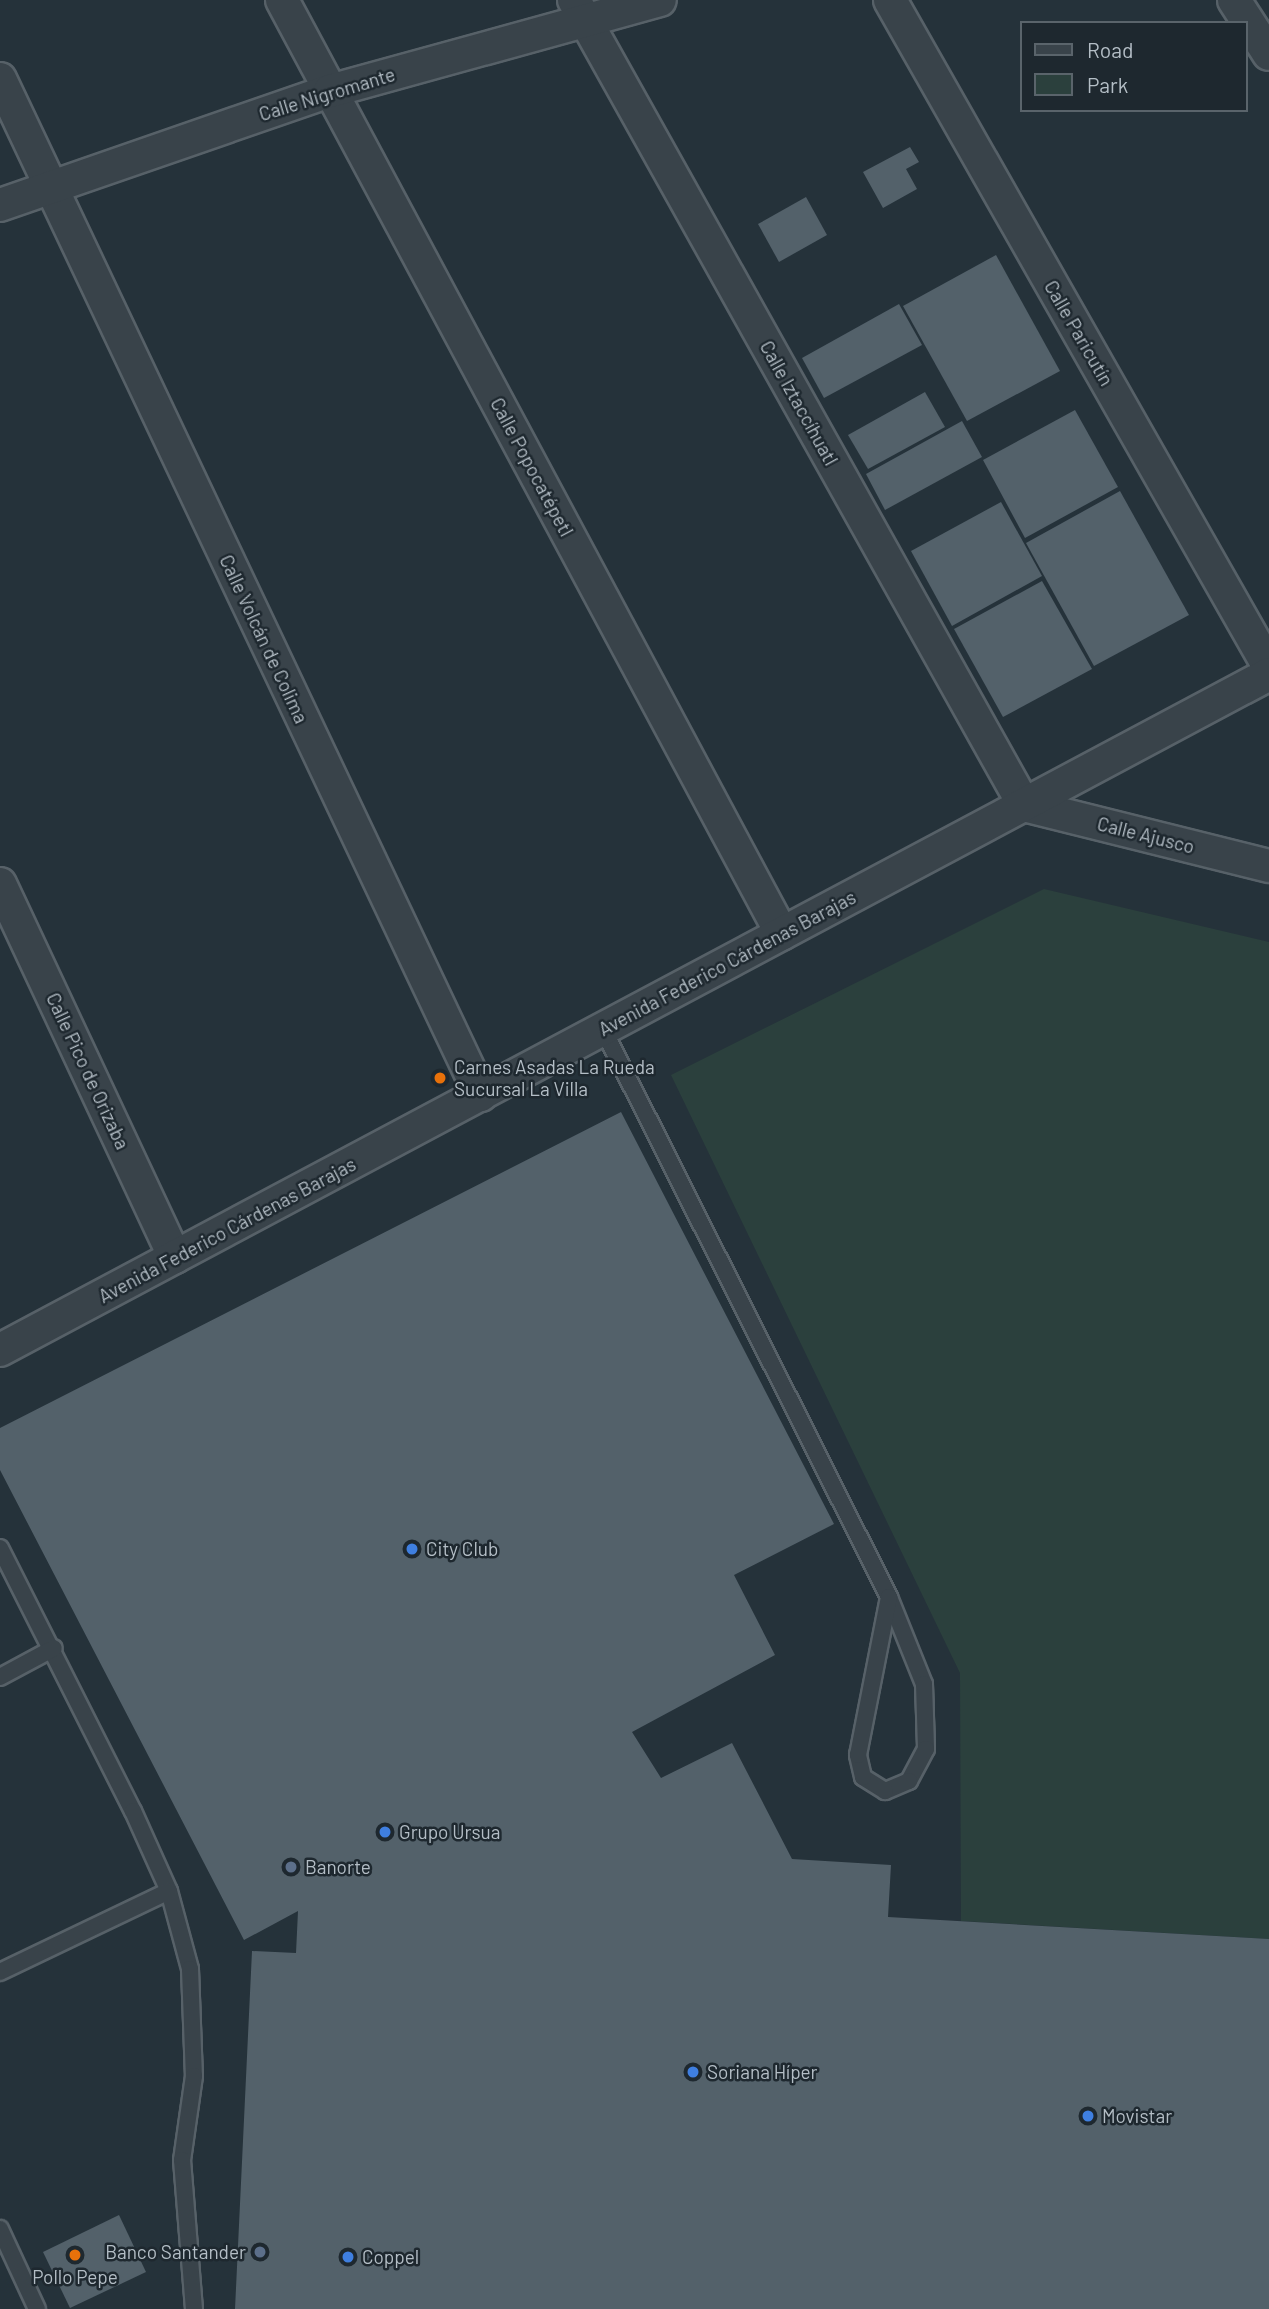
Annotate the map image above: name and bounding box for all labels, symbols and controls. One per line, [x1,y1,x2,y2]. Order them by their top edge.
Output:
legend [1020,21,1248,112]
text: Road [1087,37,1133,62]
street label: Calle Nigromante [256,62,398,126]
text: Park [1087,72,1128,97]
street label: Calle Paricutín [1040,276,1118,390]
street label: Calle Iztaccíhuatl [755,337,843,469]
street label: Calle Popocatépetl [486,394,578,540]
street label: Calle Volcán de Colima [215,551,313,727]
street label: Calle Ajusco [1095,812,1197,858]
street label: Avenida Federico Cárdenas Barajas [594,885,860,1041]
street label: Calle Pico de Orizaba [42,989,134,1153]
place label: Carnes Asadas La Rueda Sucursal La Villa [454,1056,655,1100]
marker: Carnes Asadas La Rueda Sucursal La Villa [432,1070,448,1086]
street label: Avenida Federico Cárdenas Barajas [94,1152,360,1308]
place label: City Club [426,1538,498,1560]
marker: City Club [404,1541,420,1557]
place label: Grupo Ursua [399,1821,500,1843]
marker: Grupo Ursua [377,1824,393,1840]
place label: Banorte [305,1856,371,1878]
marker: Banorte [283,1859,299,1875]
place label: Soriana Híper [707,2061,818,2083]
marker: Soriana Híper [685,2064,701,2080]
place label: Movistar [1102,2105,1172,2127]
marker: Movistar [1080,2108,1096,2124]
place label: Banco Santander [105,2241,246,2263]
marker: Banco Santander [252,2244,268,2260]
place label: Coppel [362,2246,419,2268]
marker: Pollo Pepe [67,2247,83,2263]
marker: Coppel [340,2249,356,2265]
place label: Pollo Pepe [32,2266,118,2288]

